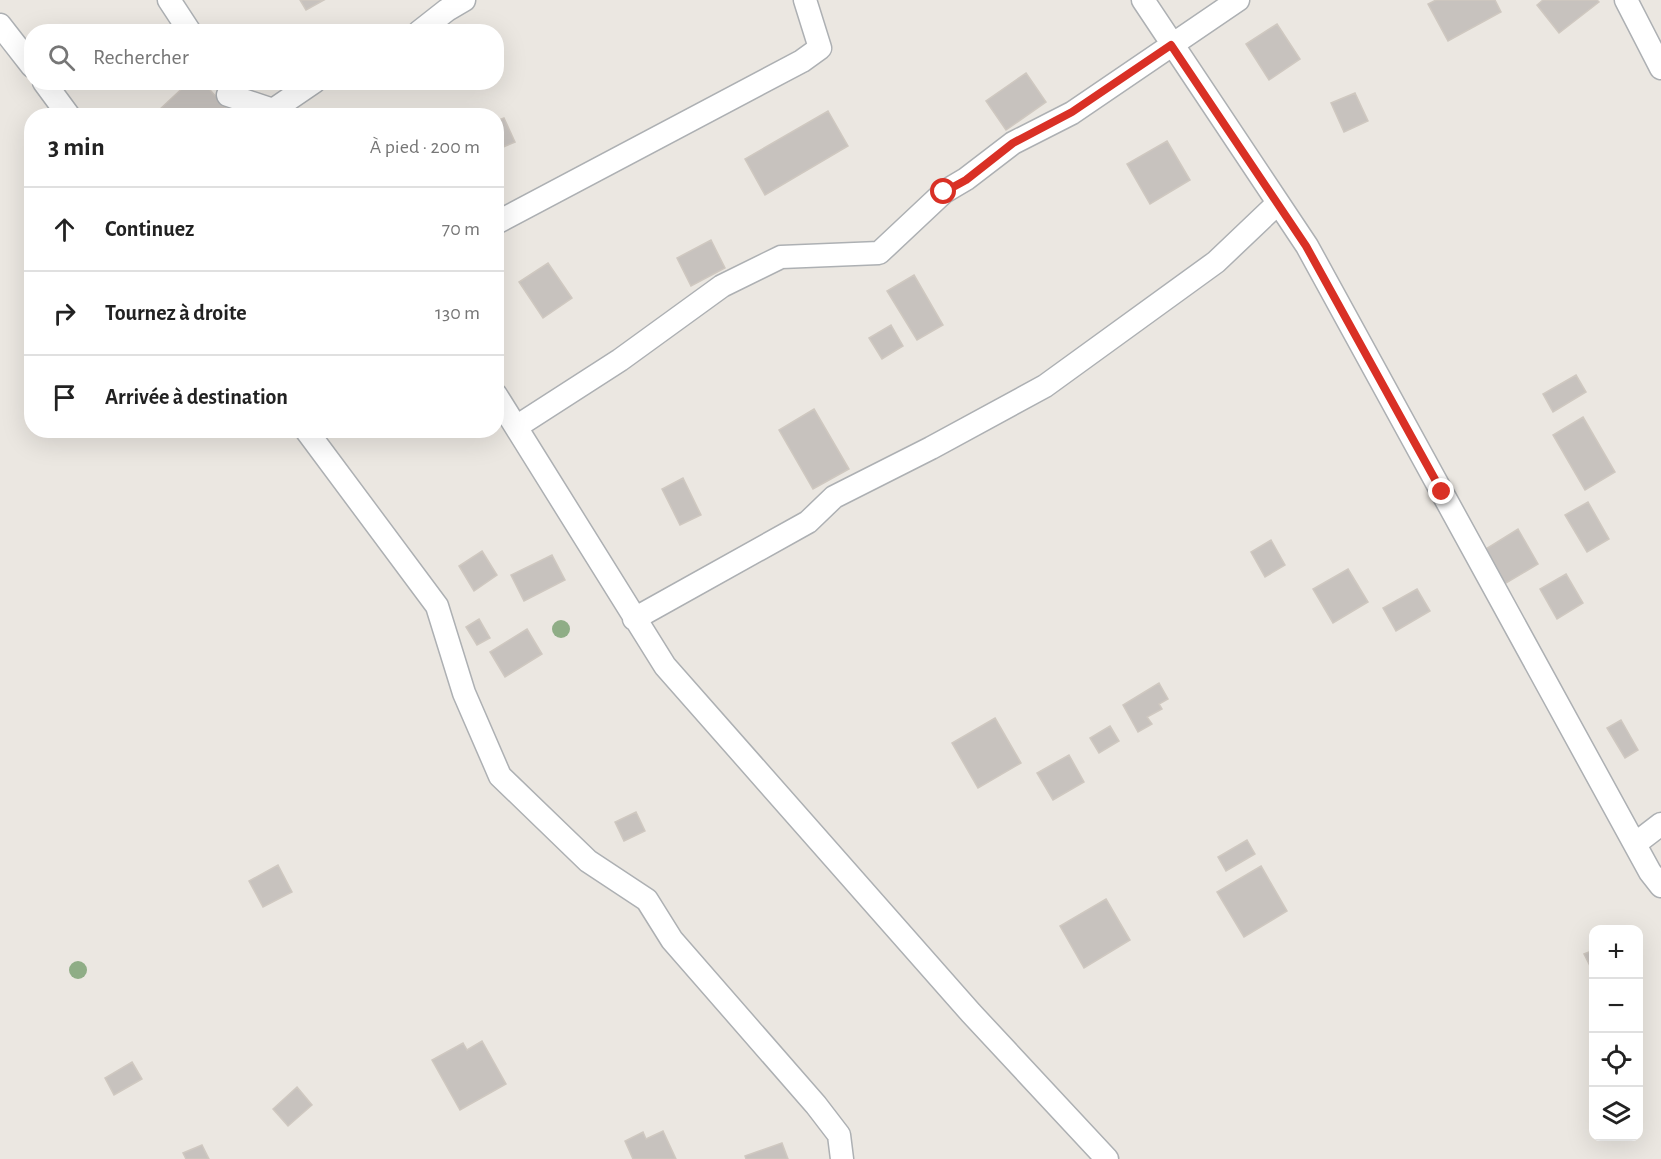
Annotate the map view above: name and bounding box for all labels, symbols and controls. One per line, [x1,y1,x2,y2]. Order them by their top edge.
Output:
search box [24,24,504,90]
icon: search [45,41,78,74]
text: Rechercher [93,46,189,68]
text: 3 min [48,134,105,160]
text: À pied · 200 m [370,137,480,157]
route start [930,178,956,204]
icon: ahead [48,213,81,246]
text: Continuez [105,218,194,240]
text: 70 m [442,219,480,239]
icon: right [48,297,81,330]
text: Tournez à droite [105,302,247,324]
text: 130 m [435,303,480,323]
icon: arrive [48,381,81,414]
text: Arrivée à destination [105,386,288,408]
route end [1428,478,1454,504]
map controls [1589,925,1643,1141]
button: + [1589,925,1643,979]
button: − [1589,979,1643,1033]
button: locate [1589,1033,1643,1087]
button: layers [1589,1087,1643,1141]

